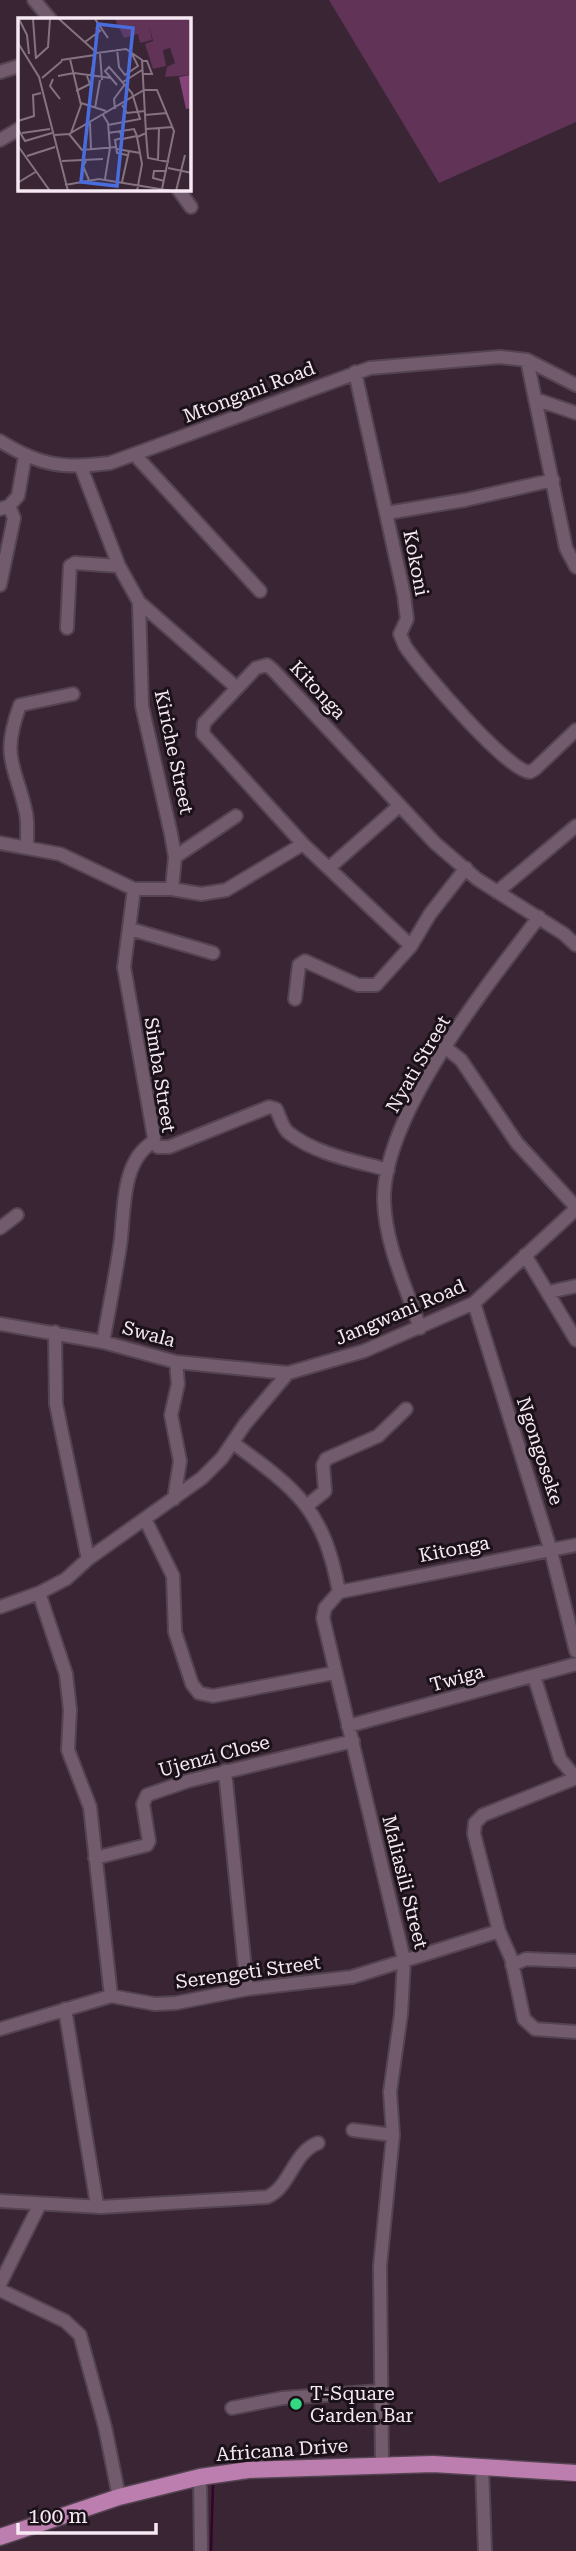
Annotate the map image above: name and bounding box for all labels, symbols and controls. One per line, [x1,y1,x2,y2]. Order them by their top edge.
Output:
inset map [18,18,191,191]
street label: Mtongani Road [180,356,318,428]
street label: Kokoni [398,528,434,598]
street label: Kitonga [285,656,351,725]
street label: Kiriche Street [150,688,198,816]
street label: Nyati Street [381,1011,455,1117]
street label: Simba Street [140,1016,180,1134]
street label: Jangwani Road [331,1274,469,1350]
street label: Swala [120,1316,179,1352]
street label: Ngongoseke [512,1394,568,1508]
street label: Kitonga [417,1531,492,1567]
street label: Twiga [427,1659,487,1697]
street label: Ujenzi Close [156,1730,272,1782]
street label: Maliasili Street [377,1813,433,1951]
street label: Serengeti Street [174,1950,322,1994]
place label: T-Square Garden Bar [310,2382,414,2427]
marker: T-Square Garden Bar [288,2396,304,2412]
street label: Africana Drive [215,2434,349,2466]
scale bar [18,2492,156,2536]
text: 100 m [28,2504,88,2528]

